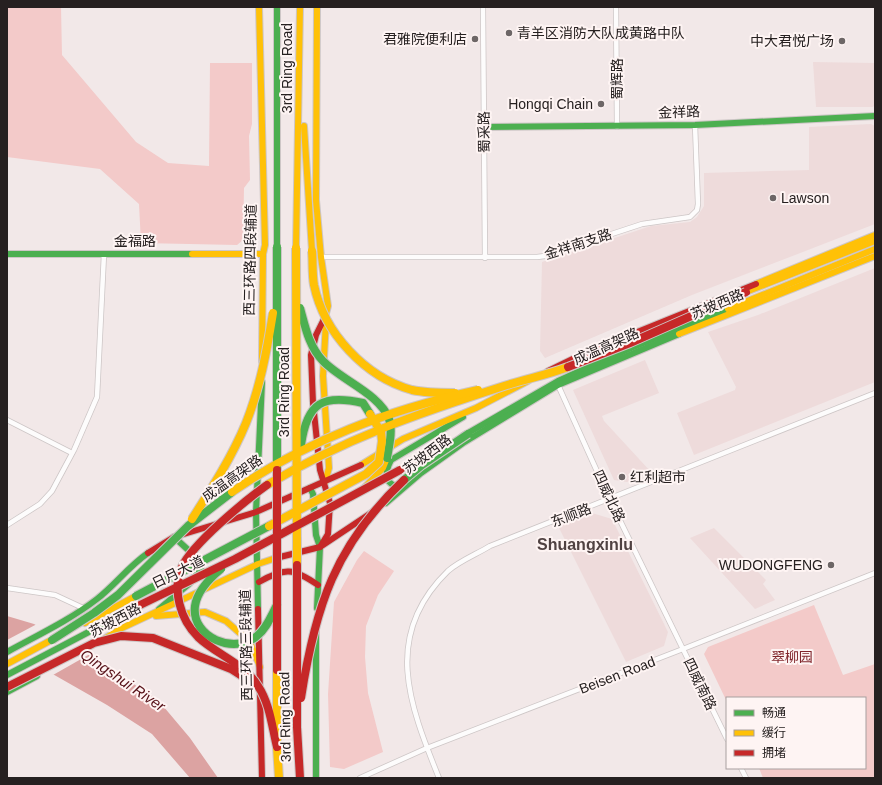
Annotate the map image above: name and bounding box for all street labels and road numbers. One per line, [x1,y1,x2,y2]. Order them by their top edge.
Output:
street label: 3rd Ring Road [279,23,295,113]
street label: 蜀辉路 [609,58,625,100]
street label: 金祥路 [658,103,700,121]
street label: 蜀采路 [476,111,492,153]
street label: 西三环路四段辅道 [241,204,259,316]
street label: 金祥南支路 [542,226,614,262]
street label: 金福路 [114,233,156,249]
street label: 苏坡西路 [688,286,746,322]
street label: 成温高架路 [571,324,641,368]
street label: 3rd Ring Road [276,347,292,437]
street label: 苏坡西路 [400,431,454,477]
street label: 成温高架路 [199,451,265,505]
street label: 四威北路 [590,467,628,525]
street label: 东顺路 [549,500,593,530]
street label: 日月大道 [149,553,207,591]
street label: 西三环路三段辅道 [237,589,255,701]
street label: 苏坡西路 [87,600,143,640]
street label: Beisen Road [577,653,657,697]
street label: 四威南路 [681,655,719,713]
street label: 3rd Ring Road [276,672,294,762]

